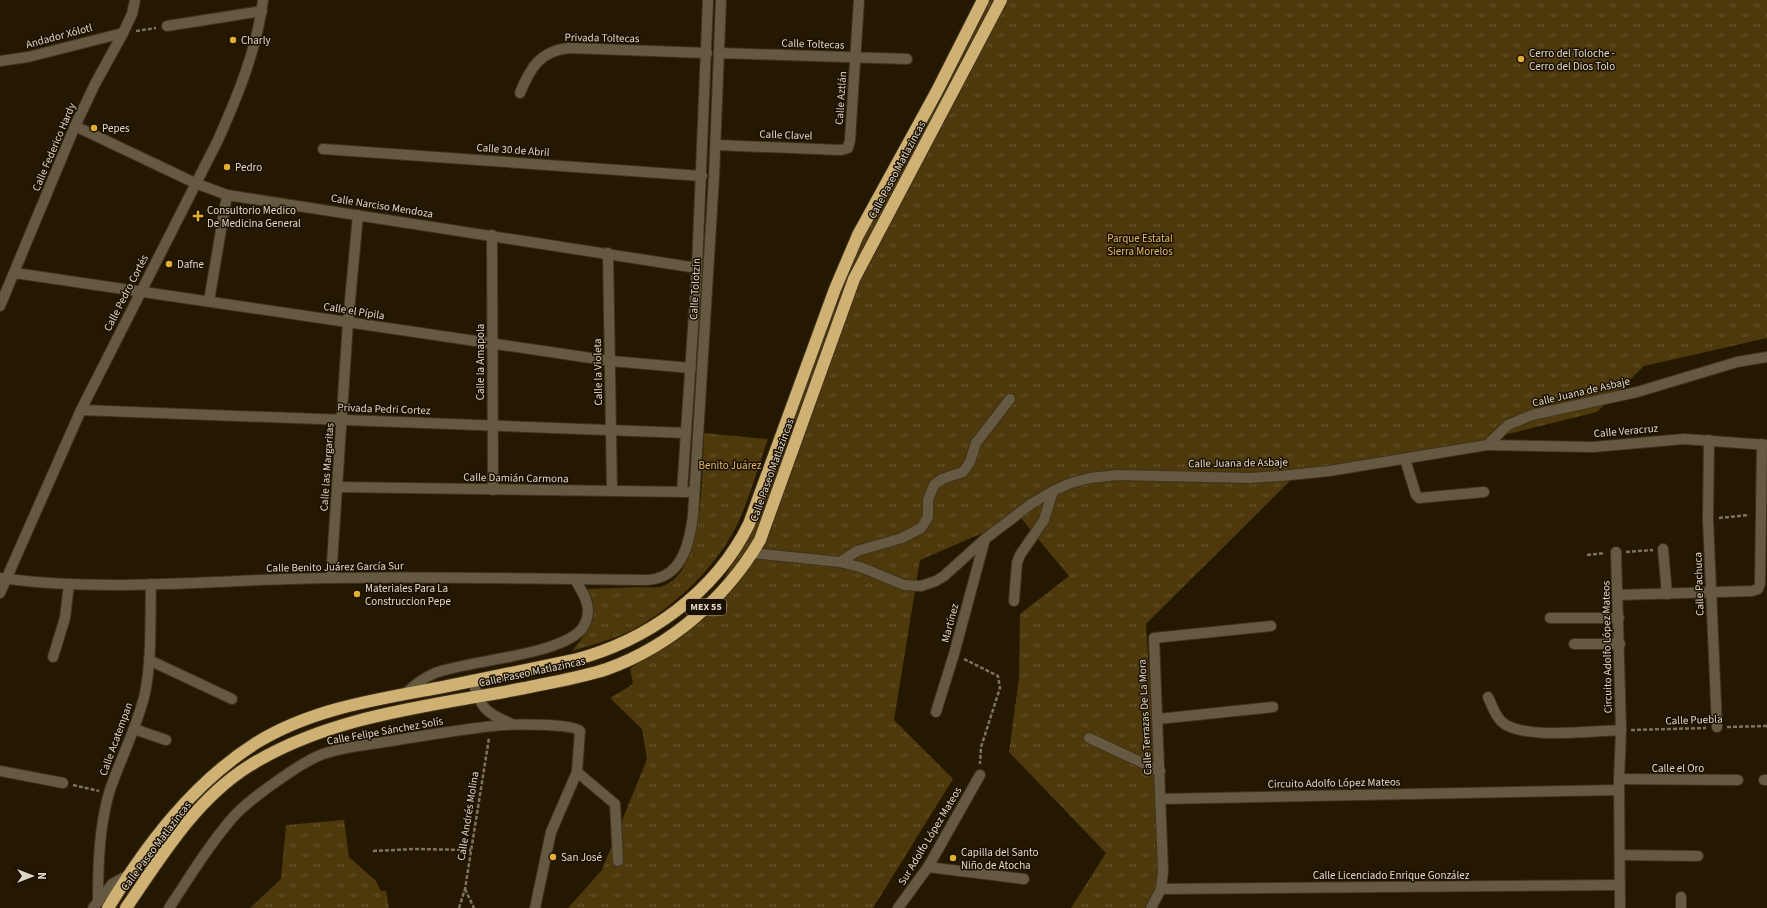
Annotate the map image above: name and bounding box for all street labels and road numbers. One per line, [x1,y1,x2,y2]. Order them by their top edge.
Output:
street label: Andador Xólotl [24,20,94,52]
street label: Privada Toltecas [564,30,640,46]
street label: Calle Toltecas [781,35,845,53]
street label: Calle Aztlán [832,71,850,125]
street label: Calle Federico Hardy [29,101,79,193]
street label: Calle Paseo Matlazincas [865,118,929,221]
street label: Calle Clavel [759,127,813,143]
street label: Calle 30 de Abril [476,140,550,160]
street label: Calle Narciso Mendoza [330,191,434,221]
street label: Calle Pedro Cortés [100,252,152,334]
street label: Calle Tolotzin [686,258,704,320]
street label: Calle el Pípila [322,299,386,323]
street label: Calle la Amapola [473,324,488,400]
street label: Calle la Violeta [590,338,606,406]
street label: Calle Juana de Asbaje [1531,373,1632,411]
street label: Privada Pedri Cortez [337,400,431,418]
street label: Calle Paseo Matlazincas [746,416,798,524]
street label: Calle Veracruz [1593,421,1659,441]
street label: Calle las Margaritas [316,422,338,512]
street label: Calle Juana de Asbaje [1188,455,1289,471]
street label: Calle Damián Carmona [463,470,569,486]
street label: Calle Pachuca [1690,552,1708,616]
street label: Calle Benito Juárez García Sur [266,558,404,576]
street label: Circuito Adolfo López Mateos [1598,580,1616,714]
road number: MEX 55 [686,599,726,615]
street label: Martínez [938,601,962,644]
street label: Calle Paseo Matlazincas [477,653,587,691]
street label: Calle Terrazas De La Mora [1134,659,1156,775]
street label: Calle Acatempan [96,700,136,778]
street label: Calle Puebla [1665,712,1723,728]
street label: Calle Felipe Sánchez Solís [326,713,445,749]
street label: Calle el Oro [1652,761,1704,776]
street label: Calle Andrés Molina [454,770,482,862]
street label: Circuito Adolfo López Mateos [1267,774,1401,792]
street label: Sur Adolfo López Mateos [895,784,966,888]
street label: Calle Paseo Matlazincas [117,798,195,894]
street label: Calle Licenciado Enrique González [1313,868,1470,883]

